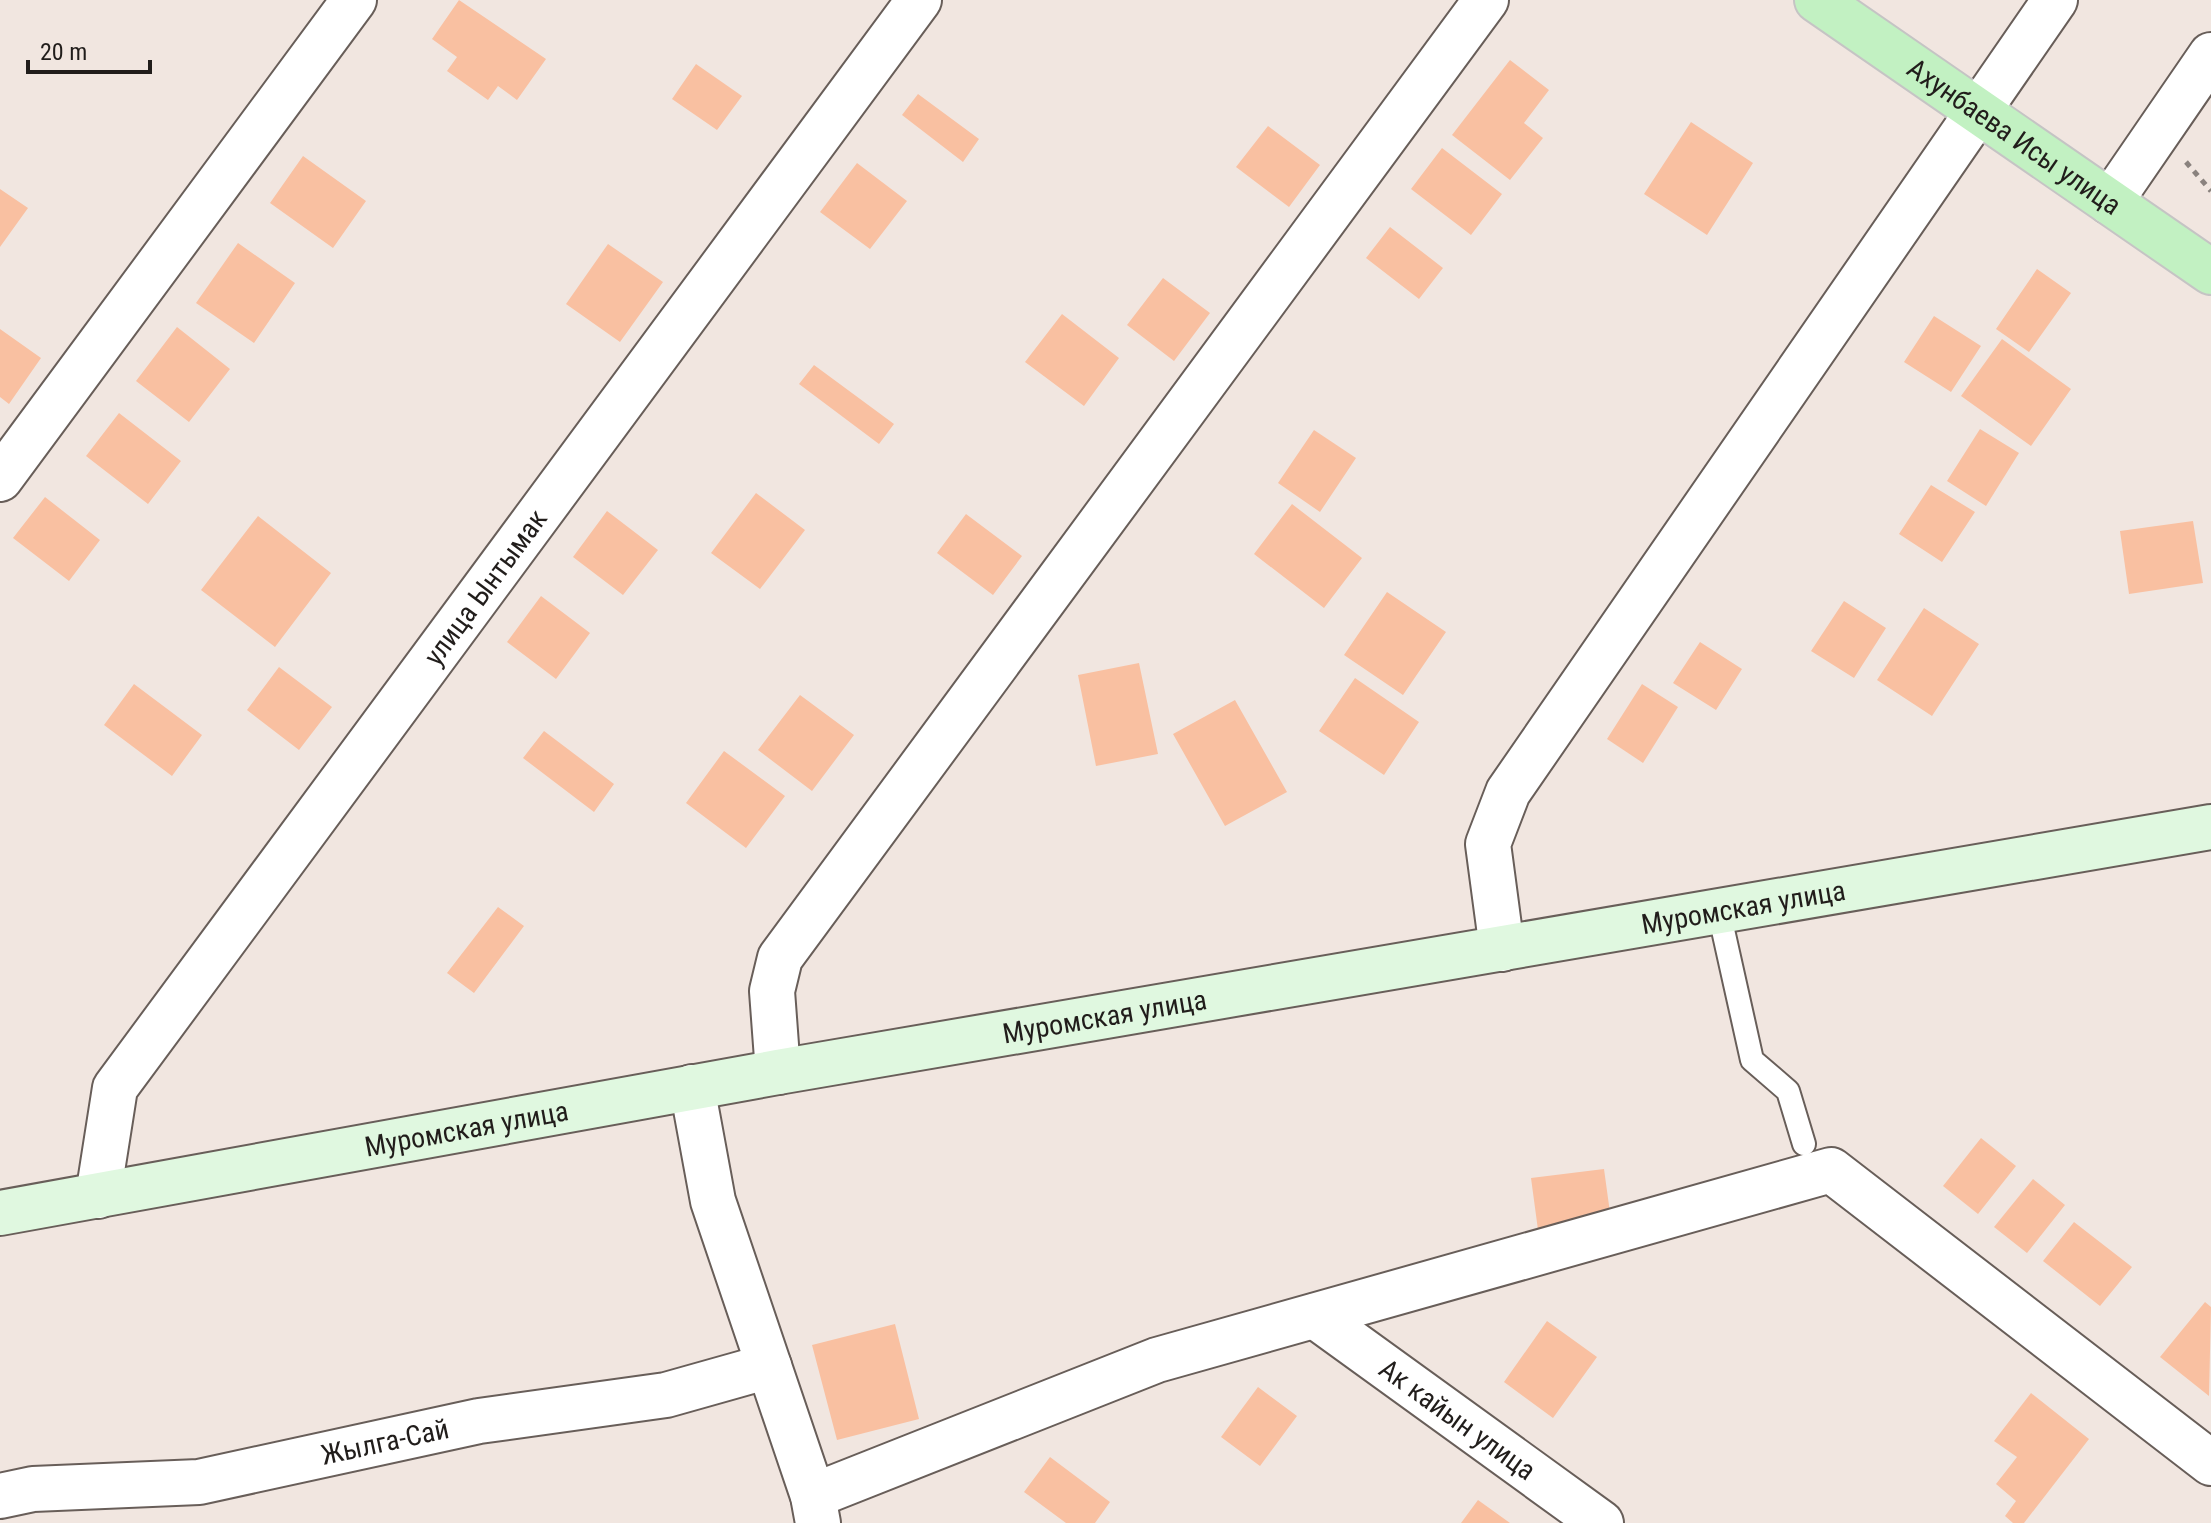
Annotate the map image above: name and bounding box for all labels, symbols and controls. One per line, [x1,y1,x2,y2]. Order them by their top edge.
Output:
scale bar [28,24,150,74]
text: 20 m [40,38,87,66]
street label: Ахунбаева Исы улица [1901,52,2127,222]
street label: улица Ынтымак [417,503,554,672]
street label: Муромская улица [1639,874,1848,941]
street label: Муромская улица [1000,983,1209,1050]
street label: Муромская улица [362,1094,571,1164]
street label: Ак кайын улица [1373,1352,1542,1487]
street label: Жылга-Сай [318,1412,452,1472]

